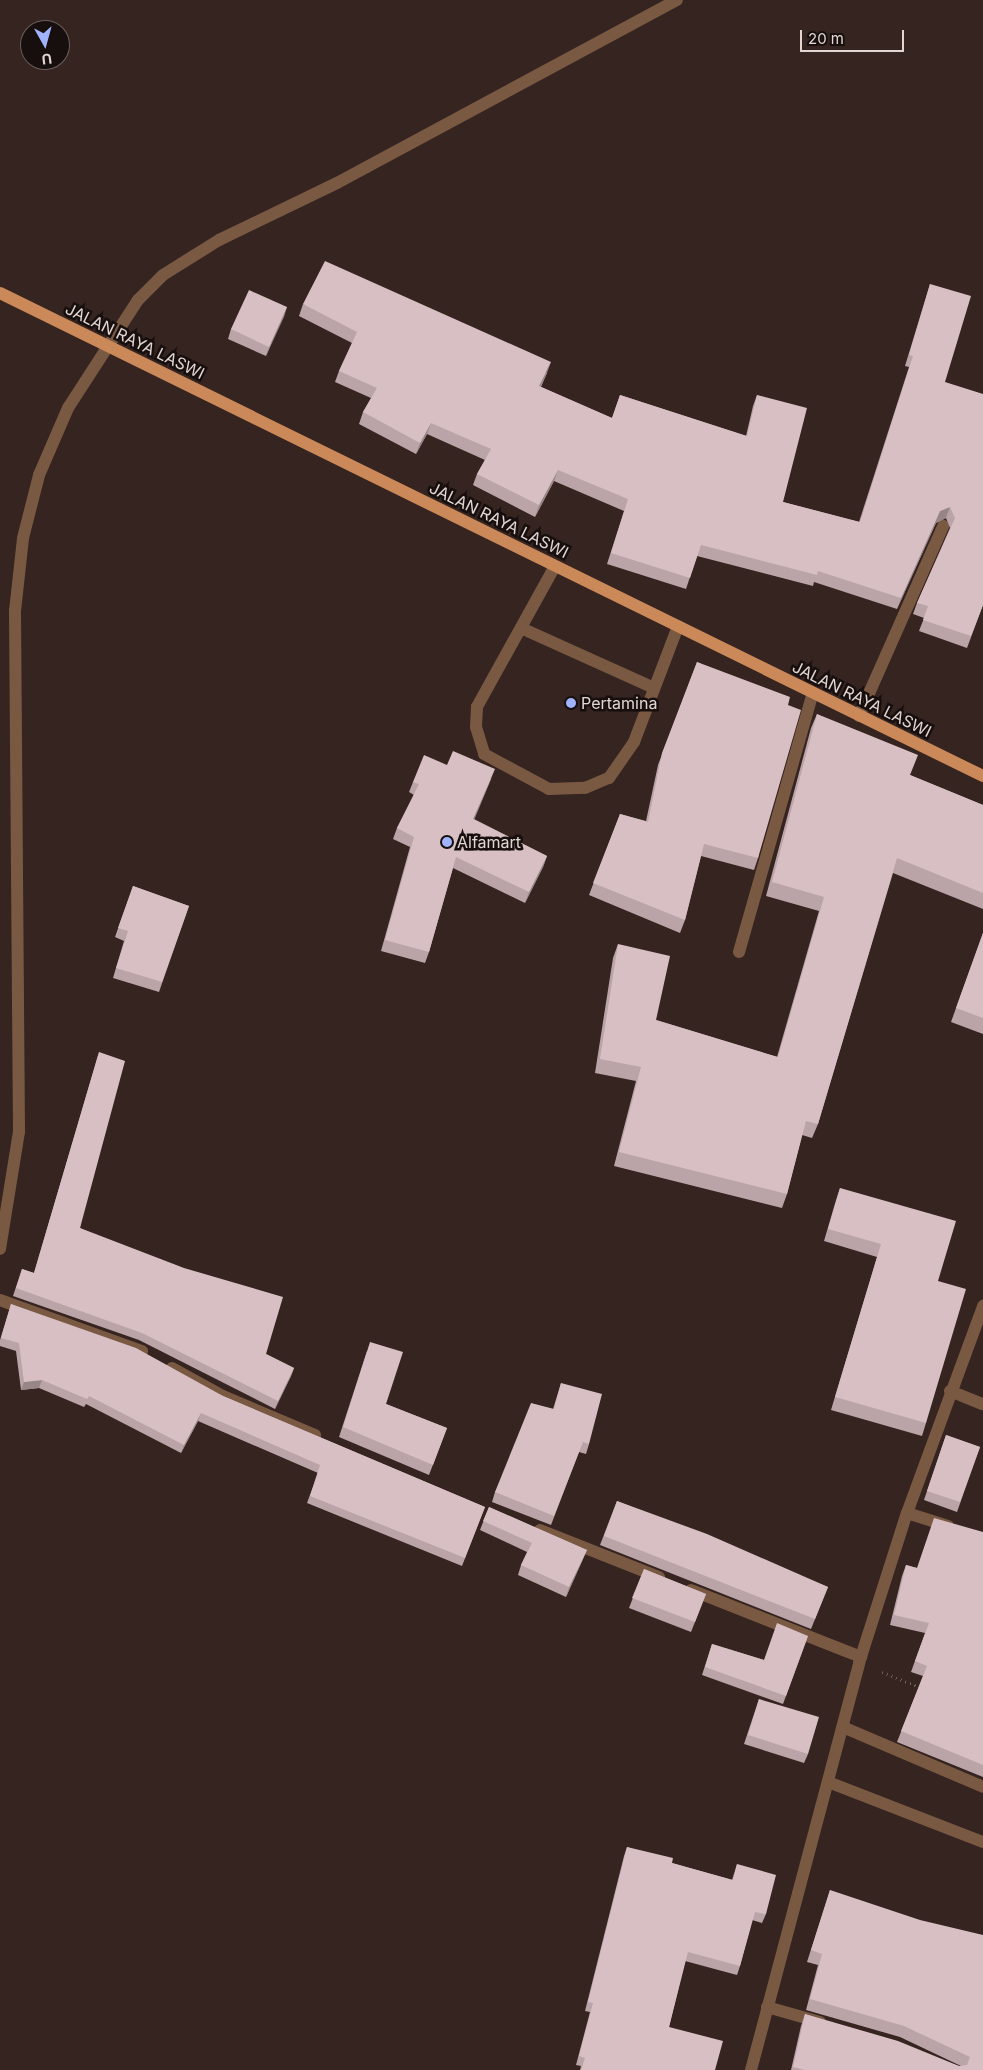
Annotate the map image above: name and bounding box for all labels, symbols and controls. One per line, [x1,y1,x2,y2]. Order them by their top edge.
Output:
north arrow [20,20,70,70]
scale bar [803,20,907,52]
text: 20 m [808,29,844,48]
text: U [41,50,53,68]
street label: JALAN RAYA LASWI [62,299,208,383]
street label: JALAN RAYA LASWI [426,478,572,562]
street label: JALAN RAYA LASWI [789,657,935,741]
place label: Pertamina [581,693,657,713]
marker: Pertamina [565,697,577,709]
place label: Alfamart [457,832,521,852]
marker: Alfamart [441,836,453,848]

